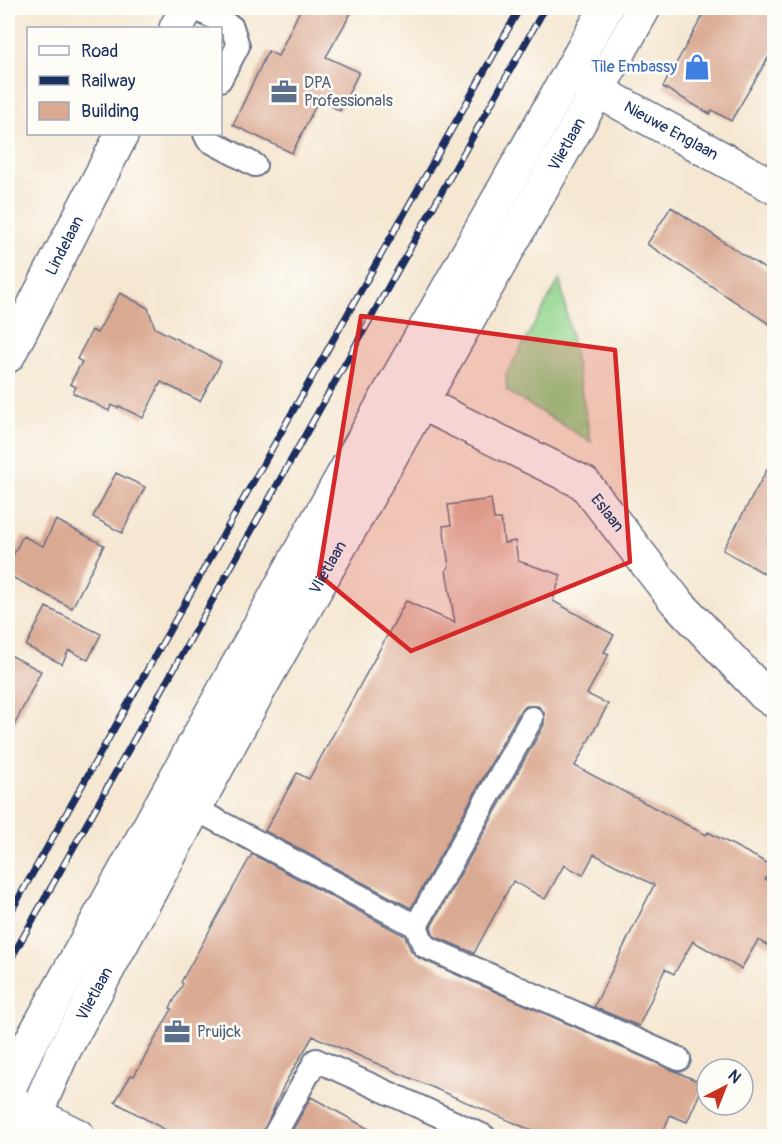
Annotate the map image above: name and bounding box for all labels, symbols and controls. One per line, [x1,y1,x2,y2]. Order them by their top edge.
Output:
legend [27,27,222,135]
text: Road [81,40,118,63]
shop icon: Tile Embassy [682,52,712,82]
place label: Tile Embassy [591,57,677,77]
text: Railway [81,70,136,93]
place label: DPA Professionals [304,73,393,111]
office icon: DPA Professionals [269,77,299,107]
street label: Nieuwe Englaan [620,97,722,165]
text: Building [81,100,139,123]
street label: Vlietlaan [544,114,590,175]
street label: Lindelaan [41,213,88,279]
street label: Eslaan [586,490,628,536]
street label: Vlietlaan [305,537,351,598]
street label: Vlietlaan [72,964,117,1024]
office icon: Pruijck [162,1017,192,1047]
place label: Pruijck [197,1022,241,1042]
north arrow [695,1057,755,1117]
text: N [724,1066,745,1088]

